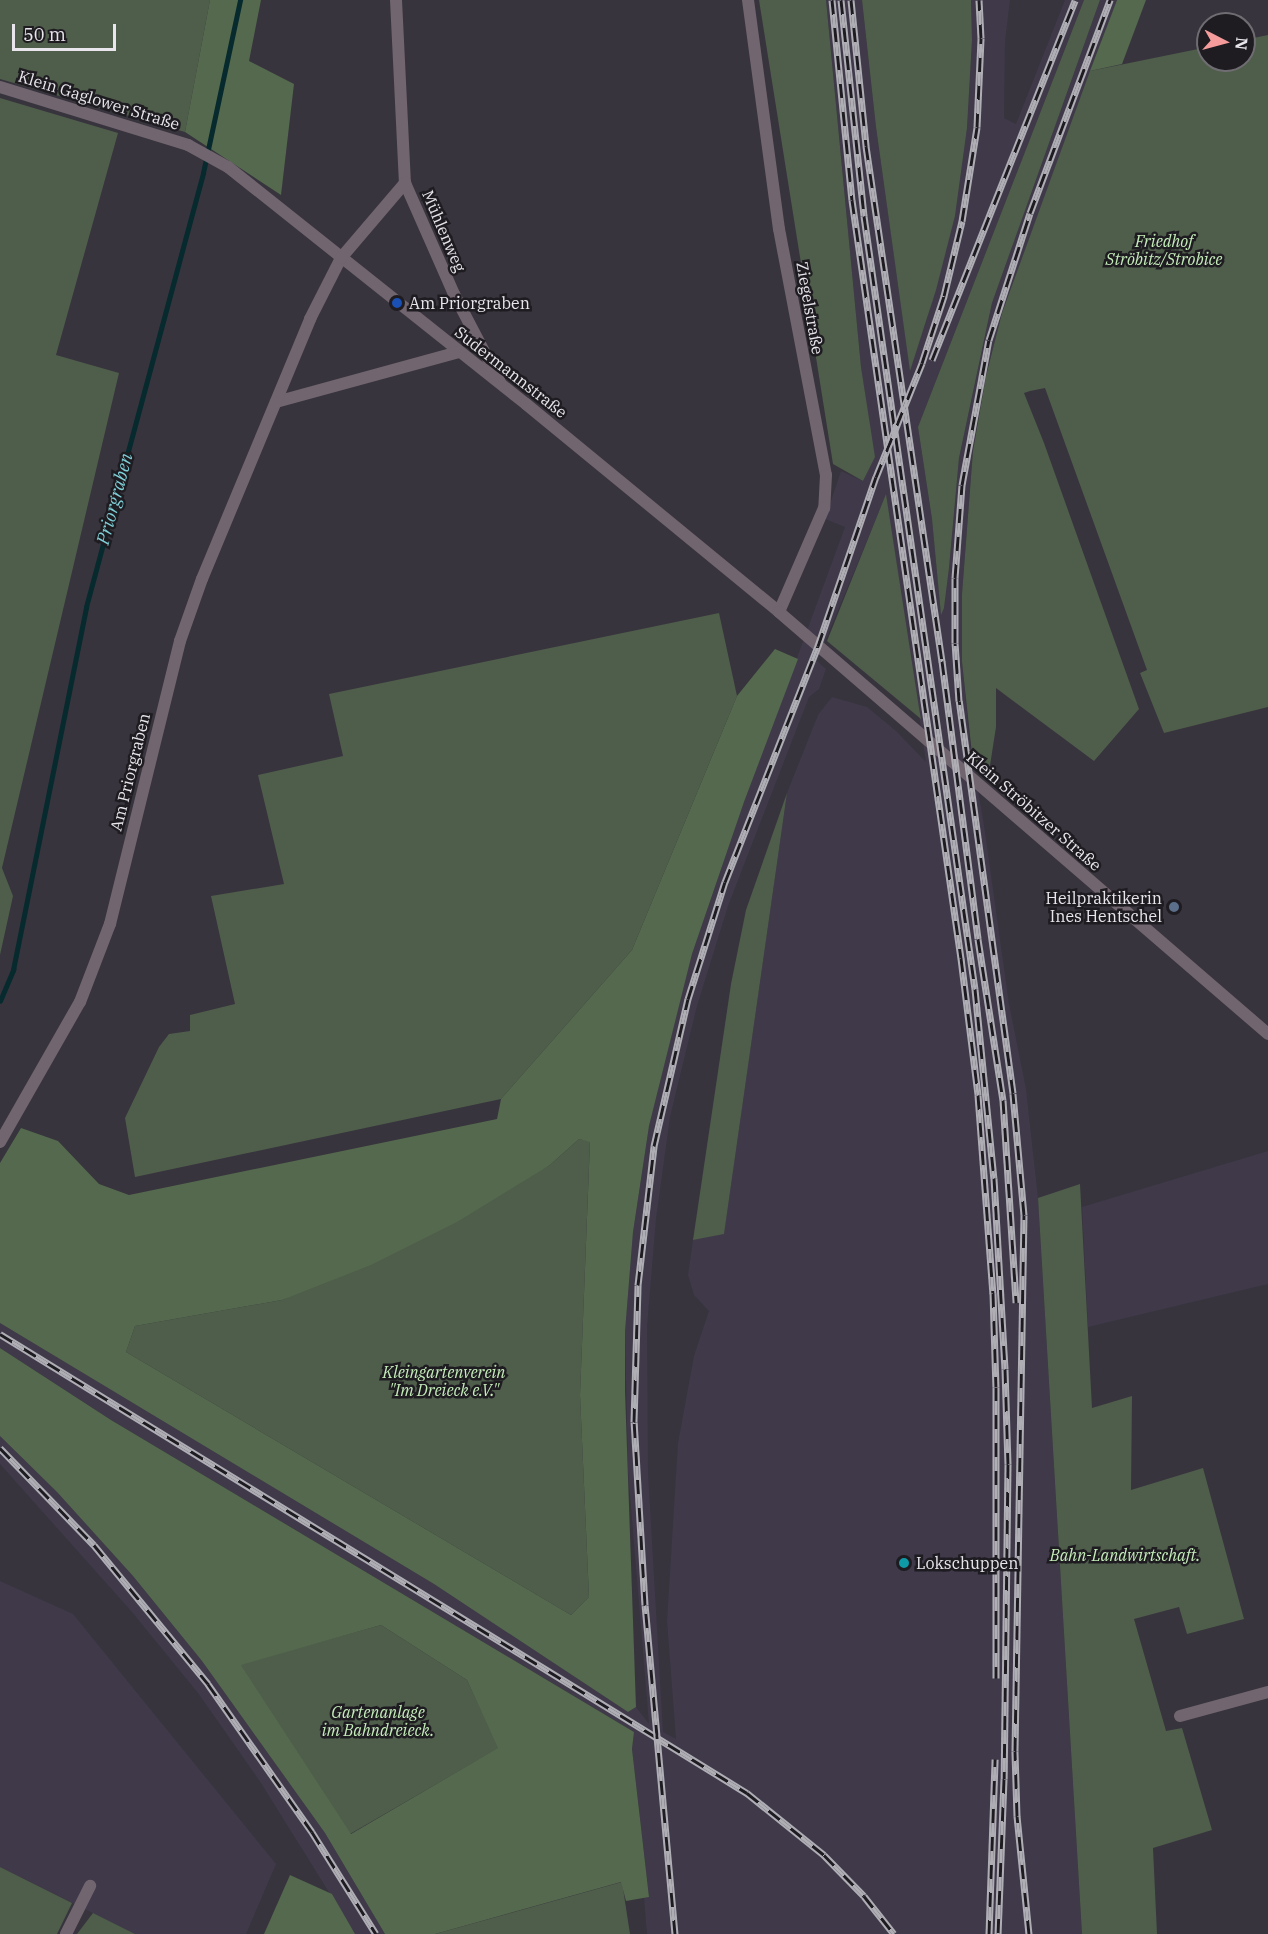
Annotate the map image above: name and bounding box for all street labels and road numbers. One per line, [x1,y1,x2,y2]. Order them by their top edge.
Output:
street label: Klein Gaglower Straße [16,66,182,134]
street label: Mühlenweg [418,187,470,275]
street label: Ziegelstraße [792,260,828,356]
street label: Sudermannstraße [451,322,571,422]
street label: Am Priorgraben [106,711,154,833]
street label: Klein Ströbitzer Straße [963,747,1105,875]

